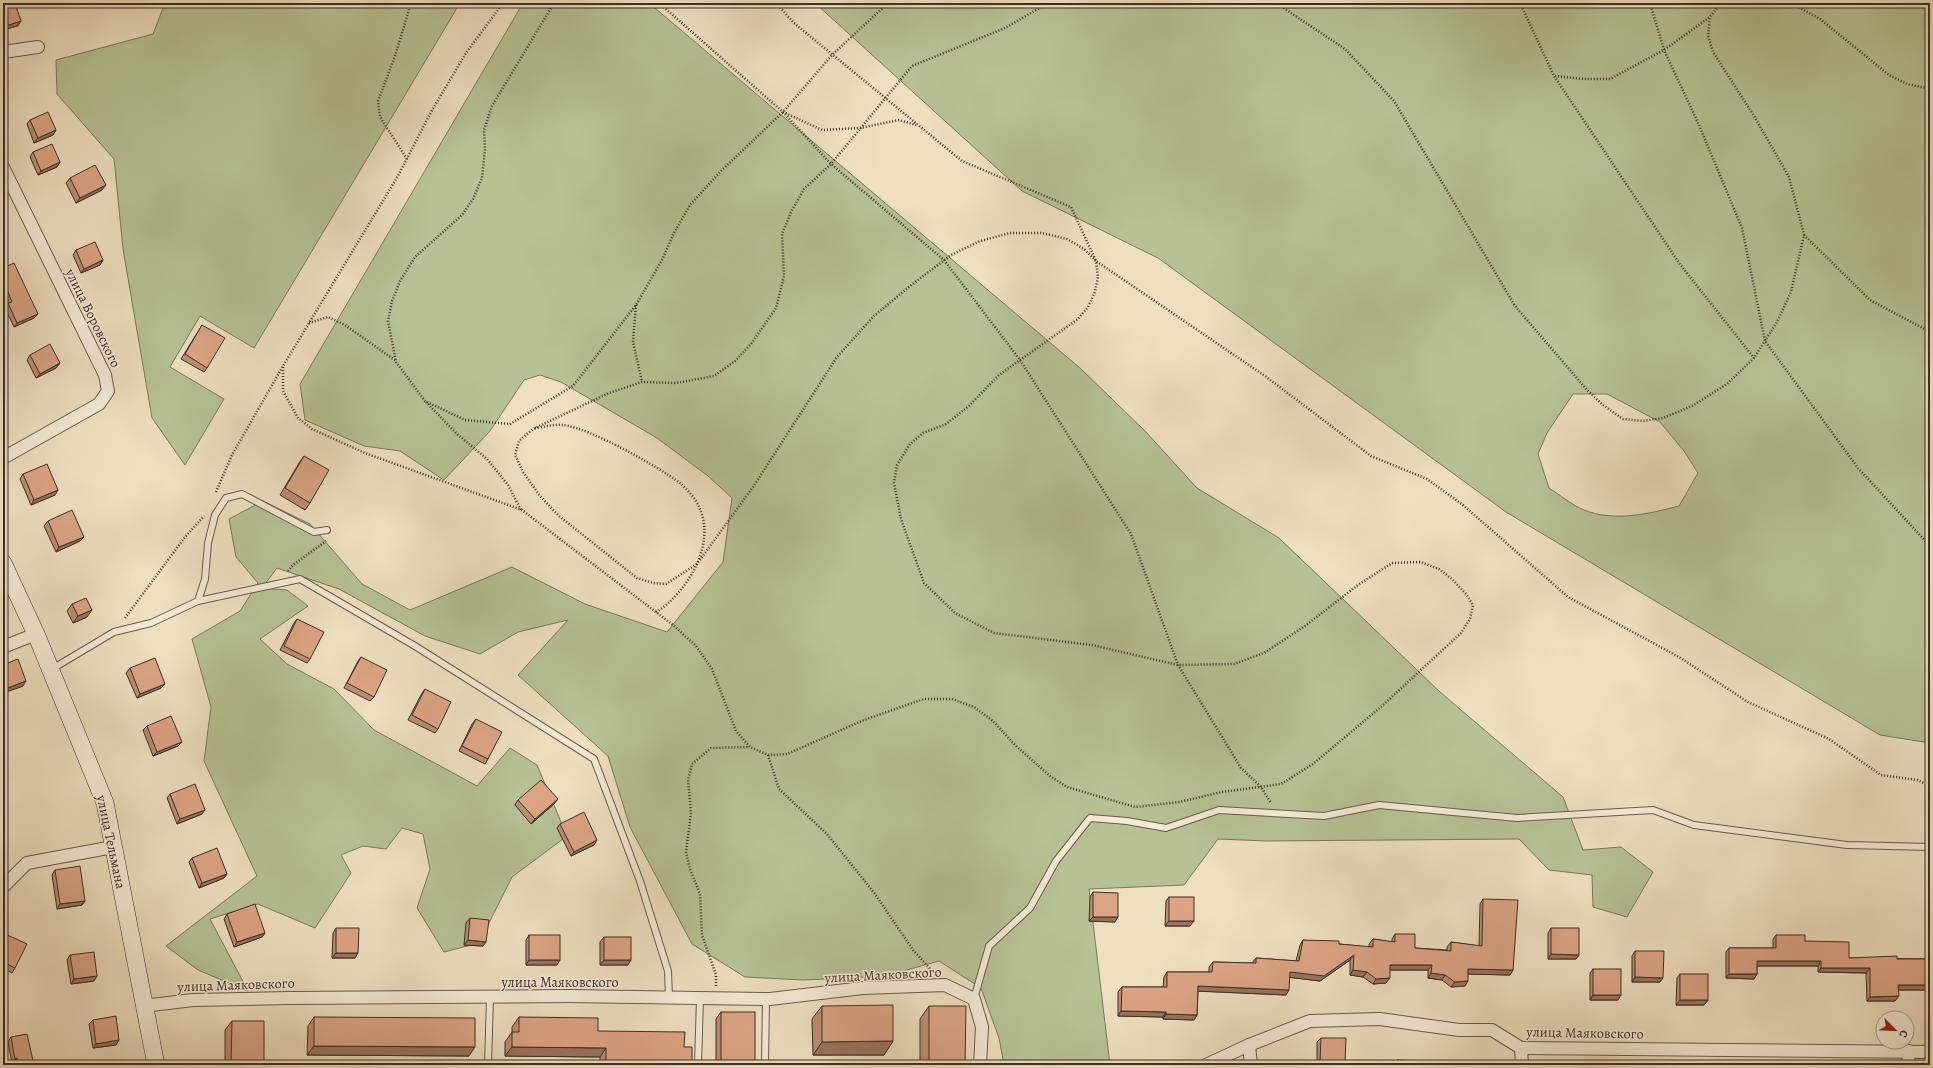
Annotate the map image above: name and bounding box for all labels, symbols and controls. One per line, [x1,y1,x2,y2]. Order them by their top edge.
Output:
street label: улица Воровского [60,264,125,371]
street label: улица Тельмана [92,792,130,891]
street label: улица Маяковского [823,962,942,988]
street label: улица Маяковского [176,973,295,997]
street label: улица Маяковского [500,973,619,992]
north arrow [1875,1010,1915,1050]
street label: улица Маяковского [1525,1022,1644,1044]
text: С [1895,1028,1912,1040]

